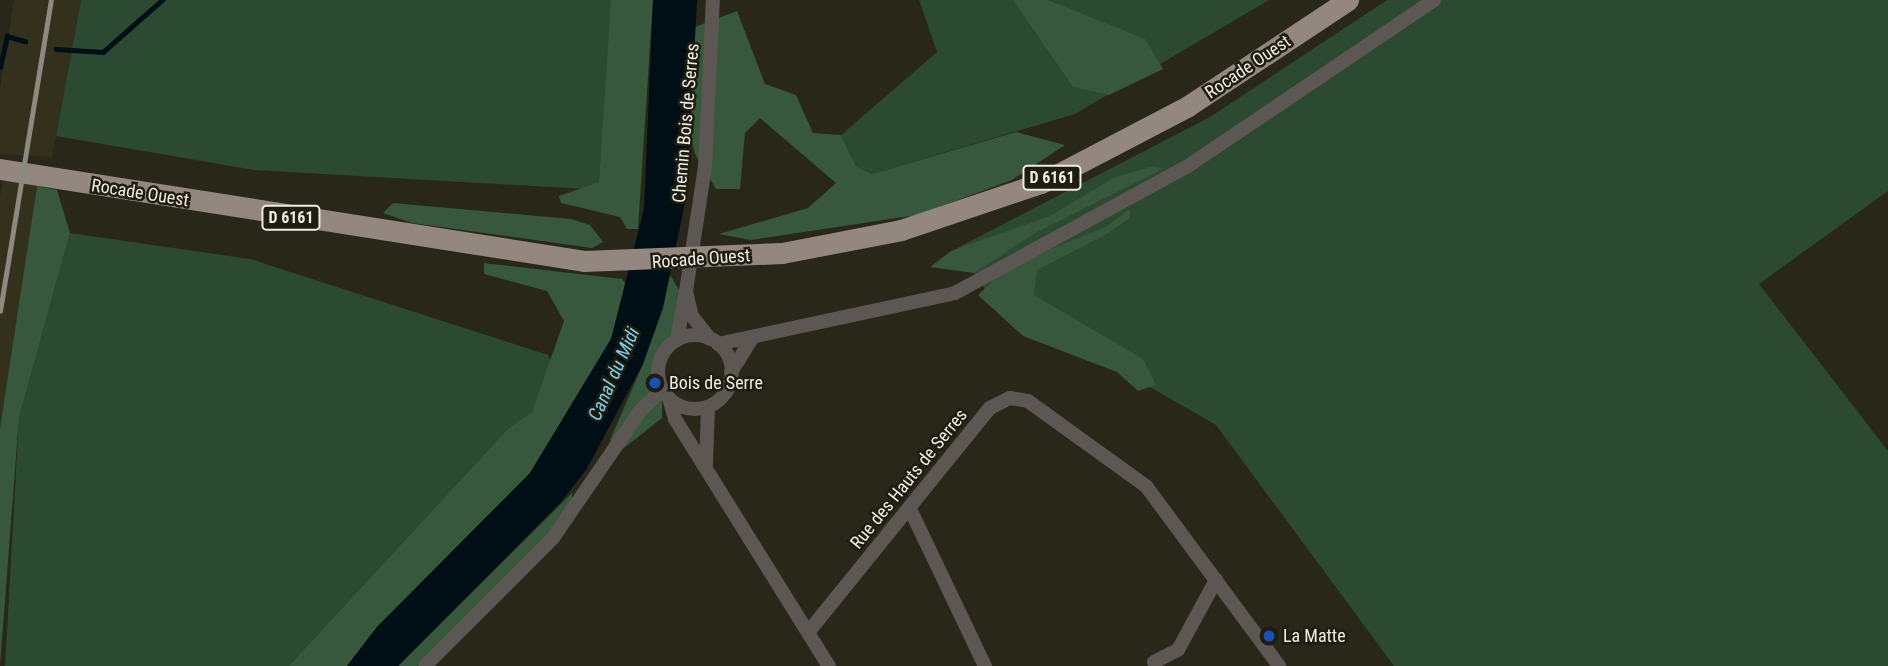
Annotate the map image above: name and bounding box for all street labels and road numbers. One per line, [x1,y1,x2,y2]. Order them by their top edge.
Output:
street label: Rocade Ouest [1201,31,1295,103]
street label: Chemin Bois de Serres [668,42,704,204]
road number: D 6161 [1022,166,1082,190]
street label: Rocade Ouest [90,175,190,211]
road number: D 6161 [261,206,321,230]
street label: Rocade Ouest [651,245,751,273]
street label: Rue des Hauts de Serres [846,405,972,553]

